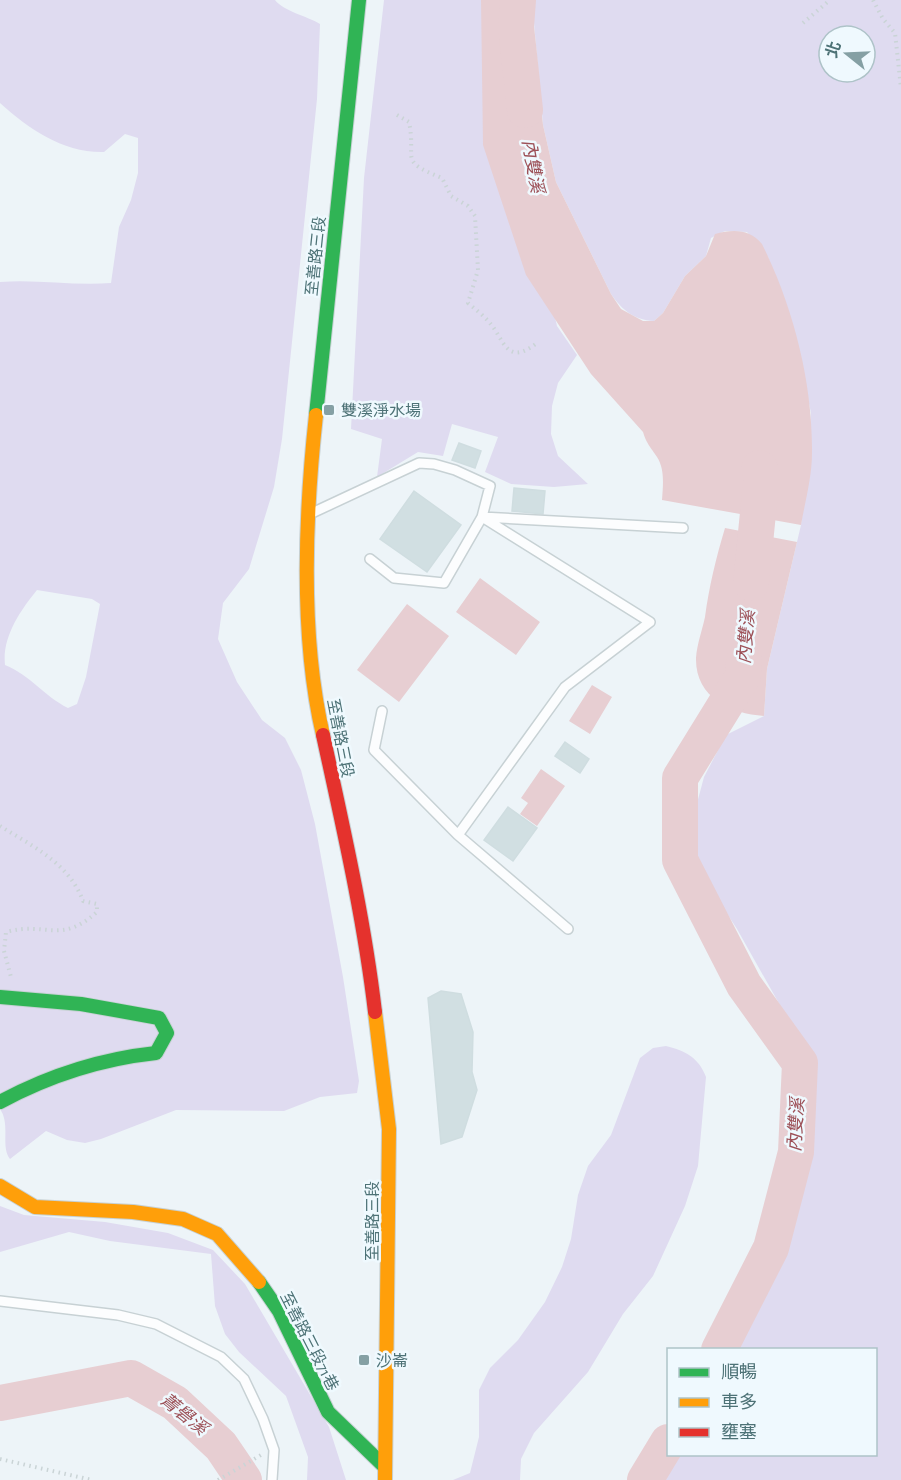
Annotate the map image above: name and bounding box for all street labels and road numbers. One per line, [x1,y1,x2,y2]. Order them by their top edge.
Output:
street label: 至善路三段 [303,215,328,297]
street label: 至善路三段 [325,697,356,779]
street label: 至善路三段 [364,1181,381,1261]
street label: 至善路三段71巷 [277,1289,342,1393]

